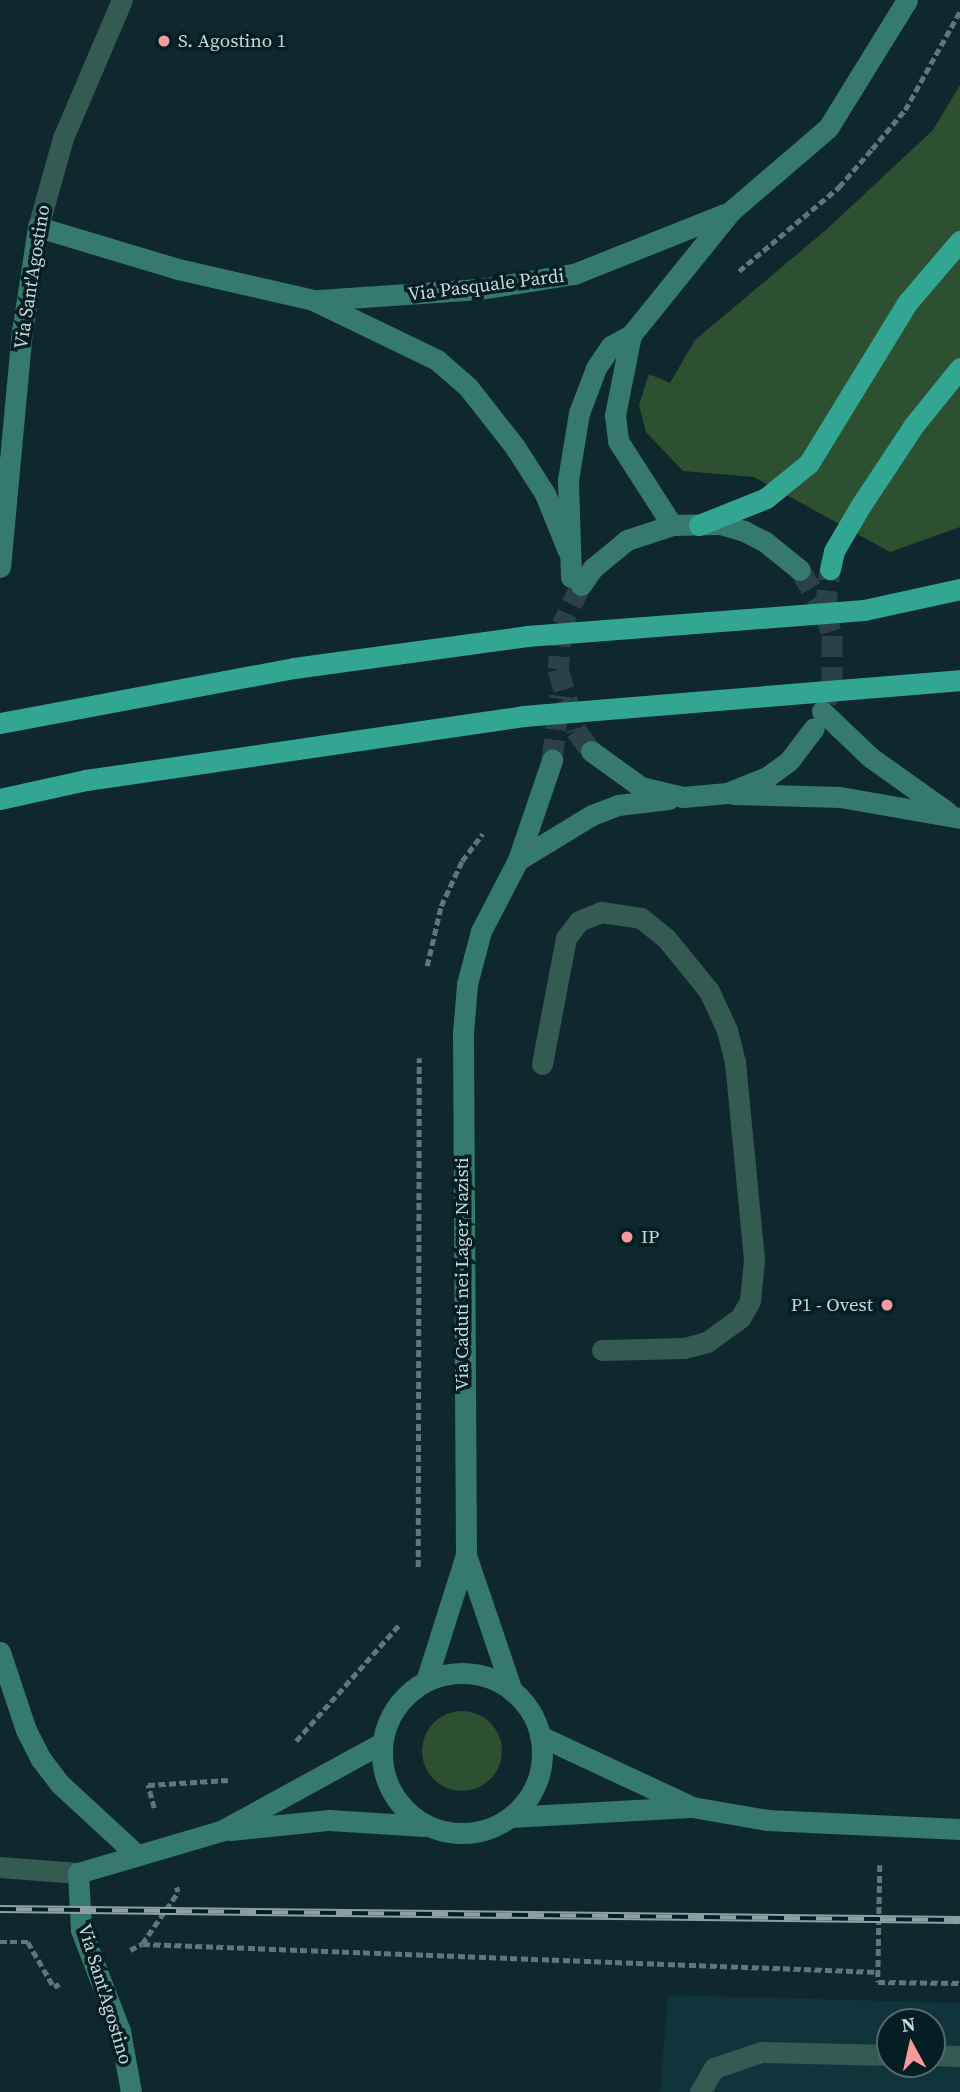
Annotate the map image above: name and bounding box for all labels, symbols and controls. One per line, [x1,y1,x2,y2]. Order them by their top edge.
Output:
place label: S. Agostino 1 [178,30,286,52]
marker: S. Agostino 1 [156,33,172,49]
street label: Via Sant'Agostino [9,203,55,351]
street label: Via Pasquale Pardi [407,264,565,306]
street label: Via Caduti nei Lager Nazisti [451,1157,473,1391]
place label: IP [641,1226,659,1248]
marker: IP [619,1229,635,1245]
place label: P1 - Ovest [791,1294,873,1316]
marker: P1 - Ovest [879,1297,895,1313]
street label: Via Sant'Agostino [73,1921,137,2067]
north arrow [876,2008,946,2078]
text: N [900,2010,917,2038]

